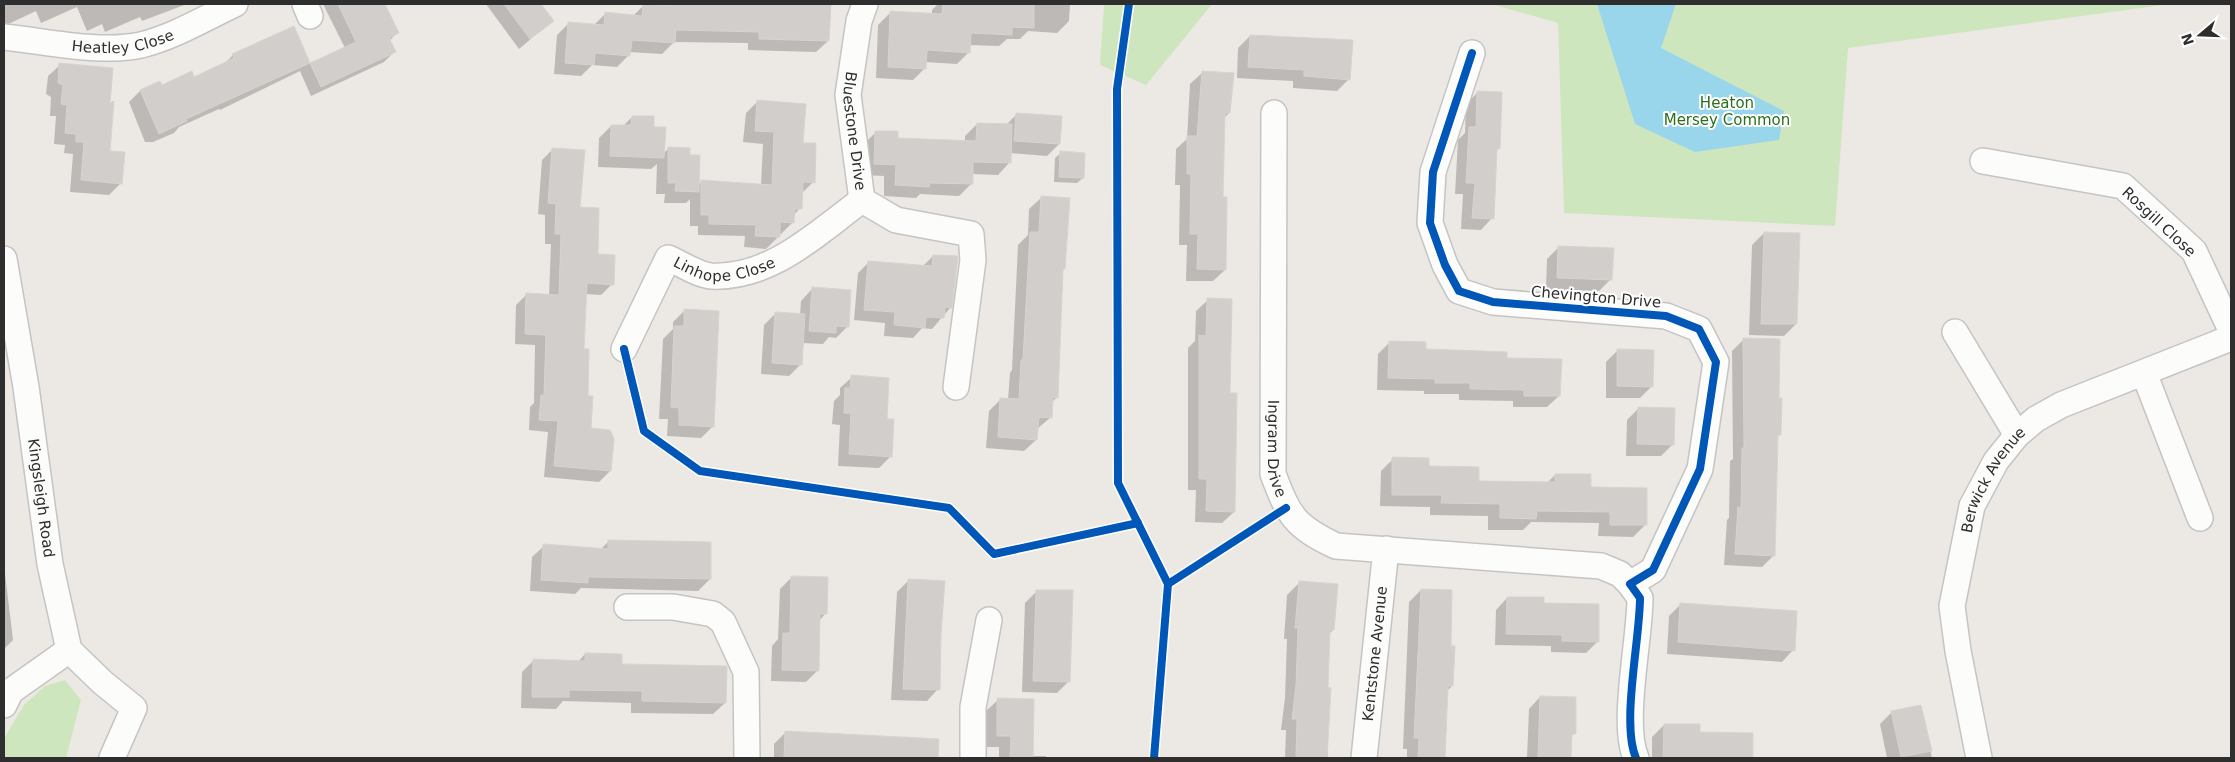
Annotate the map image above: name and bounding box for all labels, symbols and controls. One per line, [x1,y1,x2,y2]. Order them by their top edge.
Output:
north arrow [2175,10,2225,60]
street label: Heatley Close [71,26,176,57]
text: N [2178,31,2197,47]
street label: Bluestone Drive [839,70,870,191]
park label: Heaton Mersey Common [1664,94,1790,129]
street label: Rosgill Close [2118,183,2200,261]
street label: Linhope Close [671,253,778,285]
street label: Chevington Drive [1530,282,1662,312]
street label: Ingram Drive [1264,400,1290,500]
street label: Berwick Avenue [1958,423,2029,534]
street label: Kingsleigh Road [24,437,58,559]
street label: Kentstone Avenue [1359,585,1391,722]

